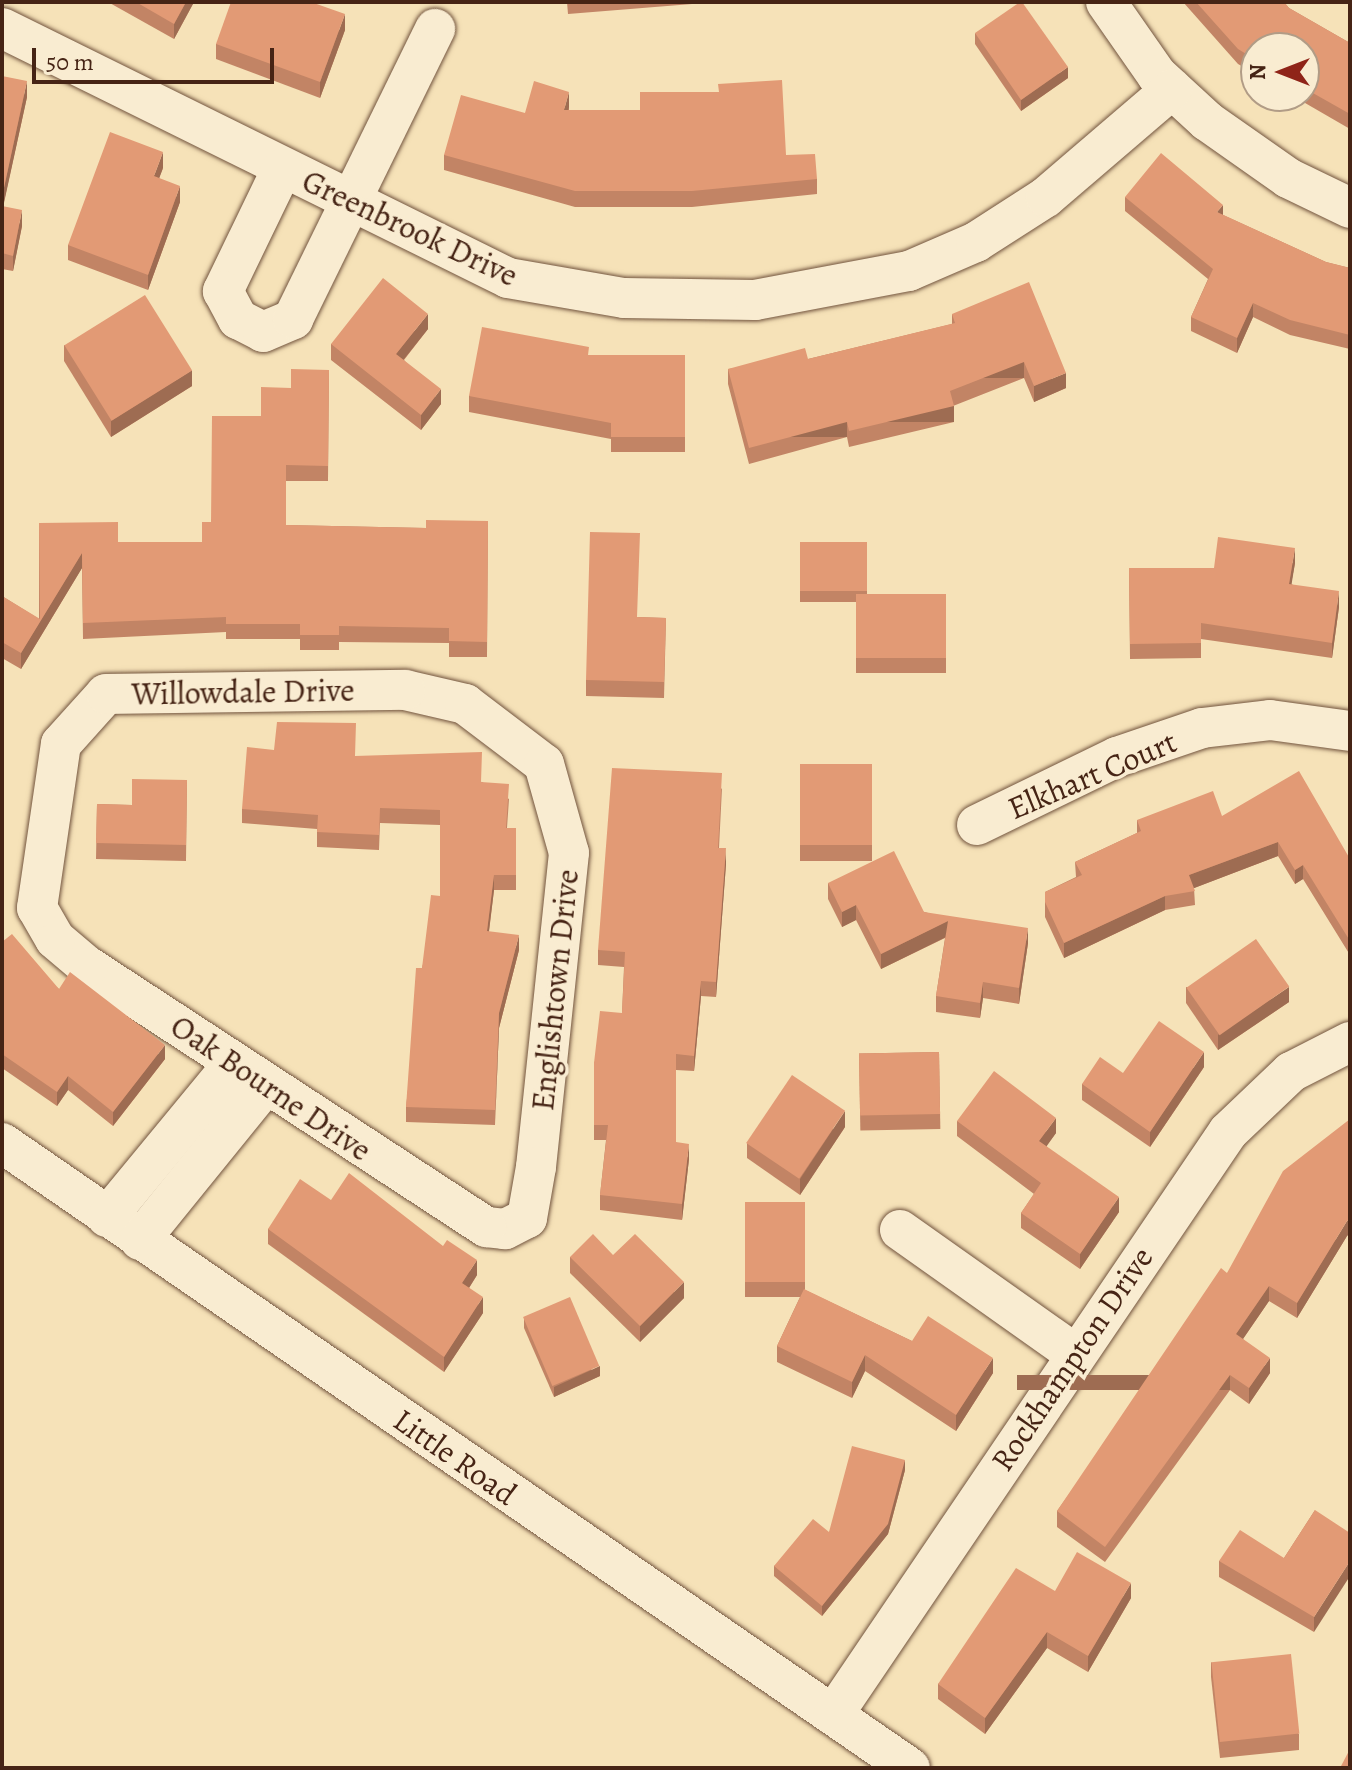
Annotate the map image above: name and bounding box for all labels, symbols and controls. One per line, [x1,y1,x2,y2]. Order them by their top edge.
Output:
scale bar [36,32,278,82]
north arrow [1240,32,1320,112]
text: 50 m [46,46,94,78]
text: N [1243,64,1273,80]
street label: Greenbrook Drive [296,161,524,295]
street label: Willowdale Drive [131,671,355,713]
street label: Elkhart Court [1002,722,1182,828]
street label: Englishtown Drive [523,867,587,1113]
street label: Oak Bourne Drive [163,1007,379,1169]
street label: Rockhampton Drive [983,1240,1161,1478]
street label: Little Road [386,1401,524,1513]

